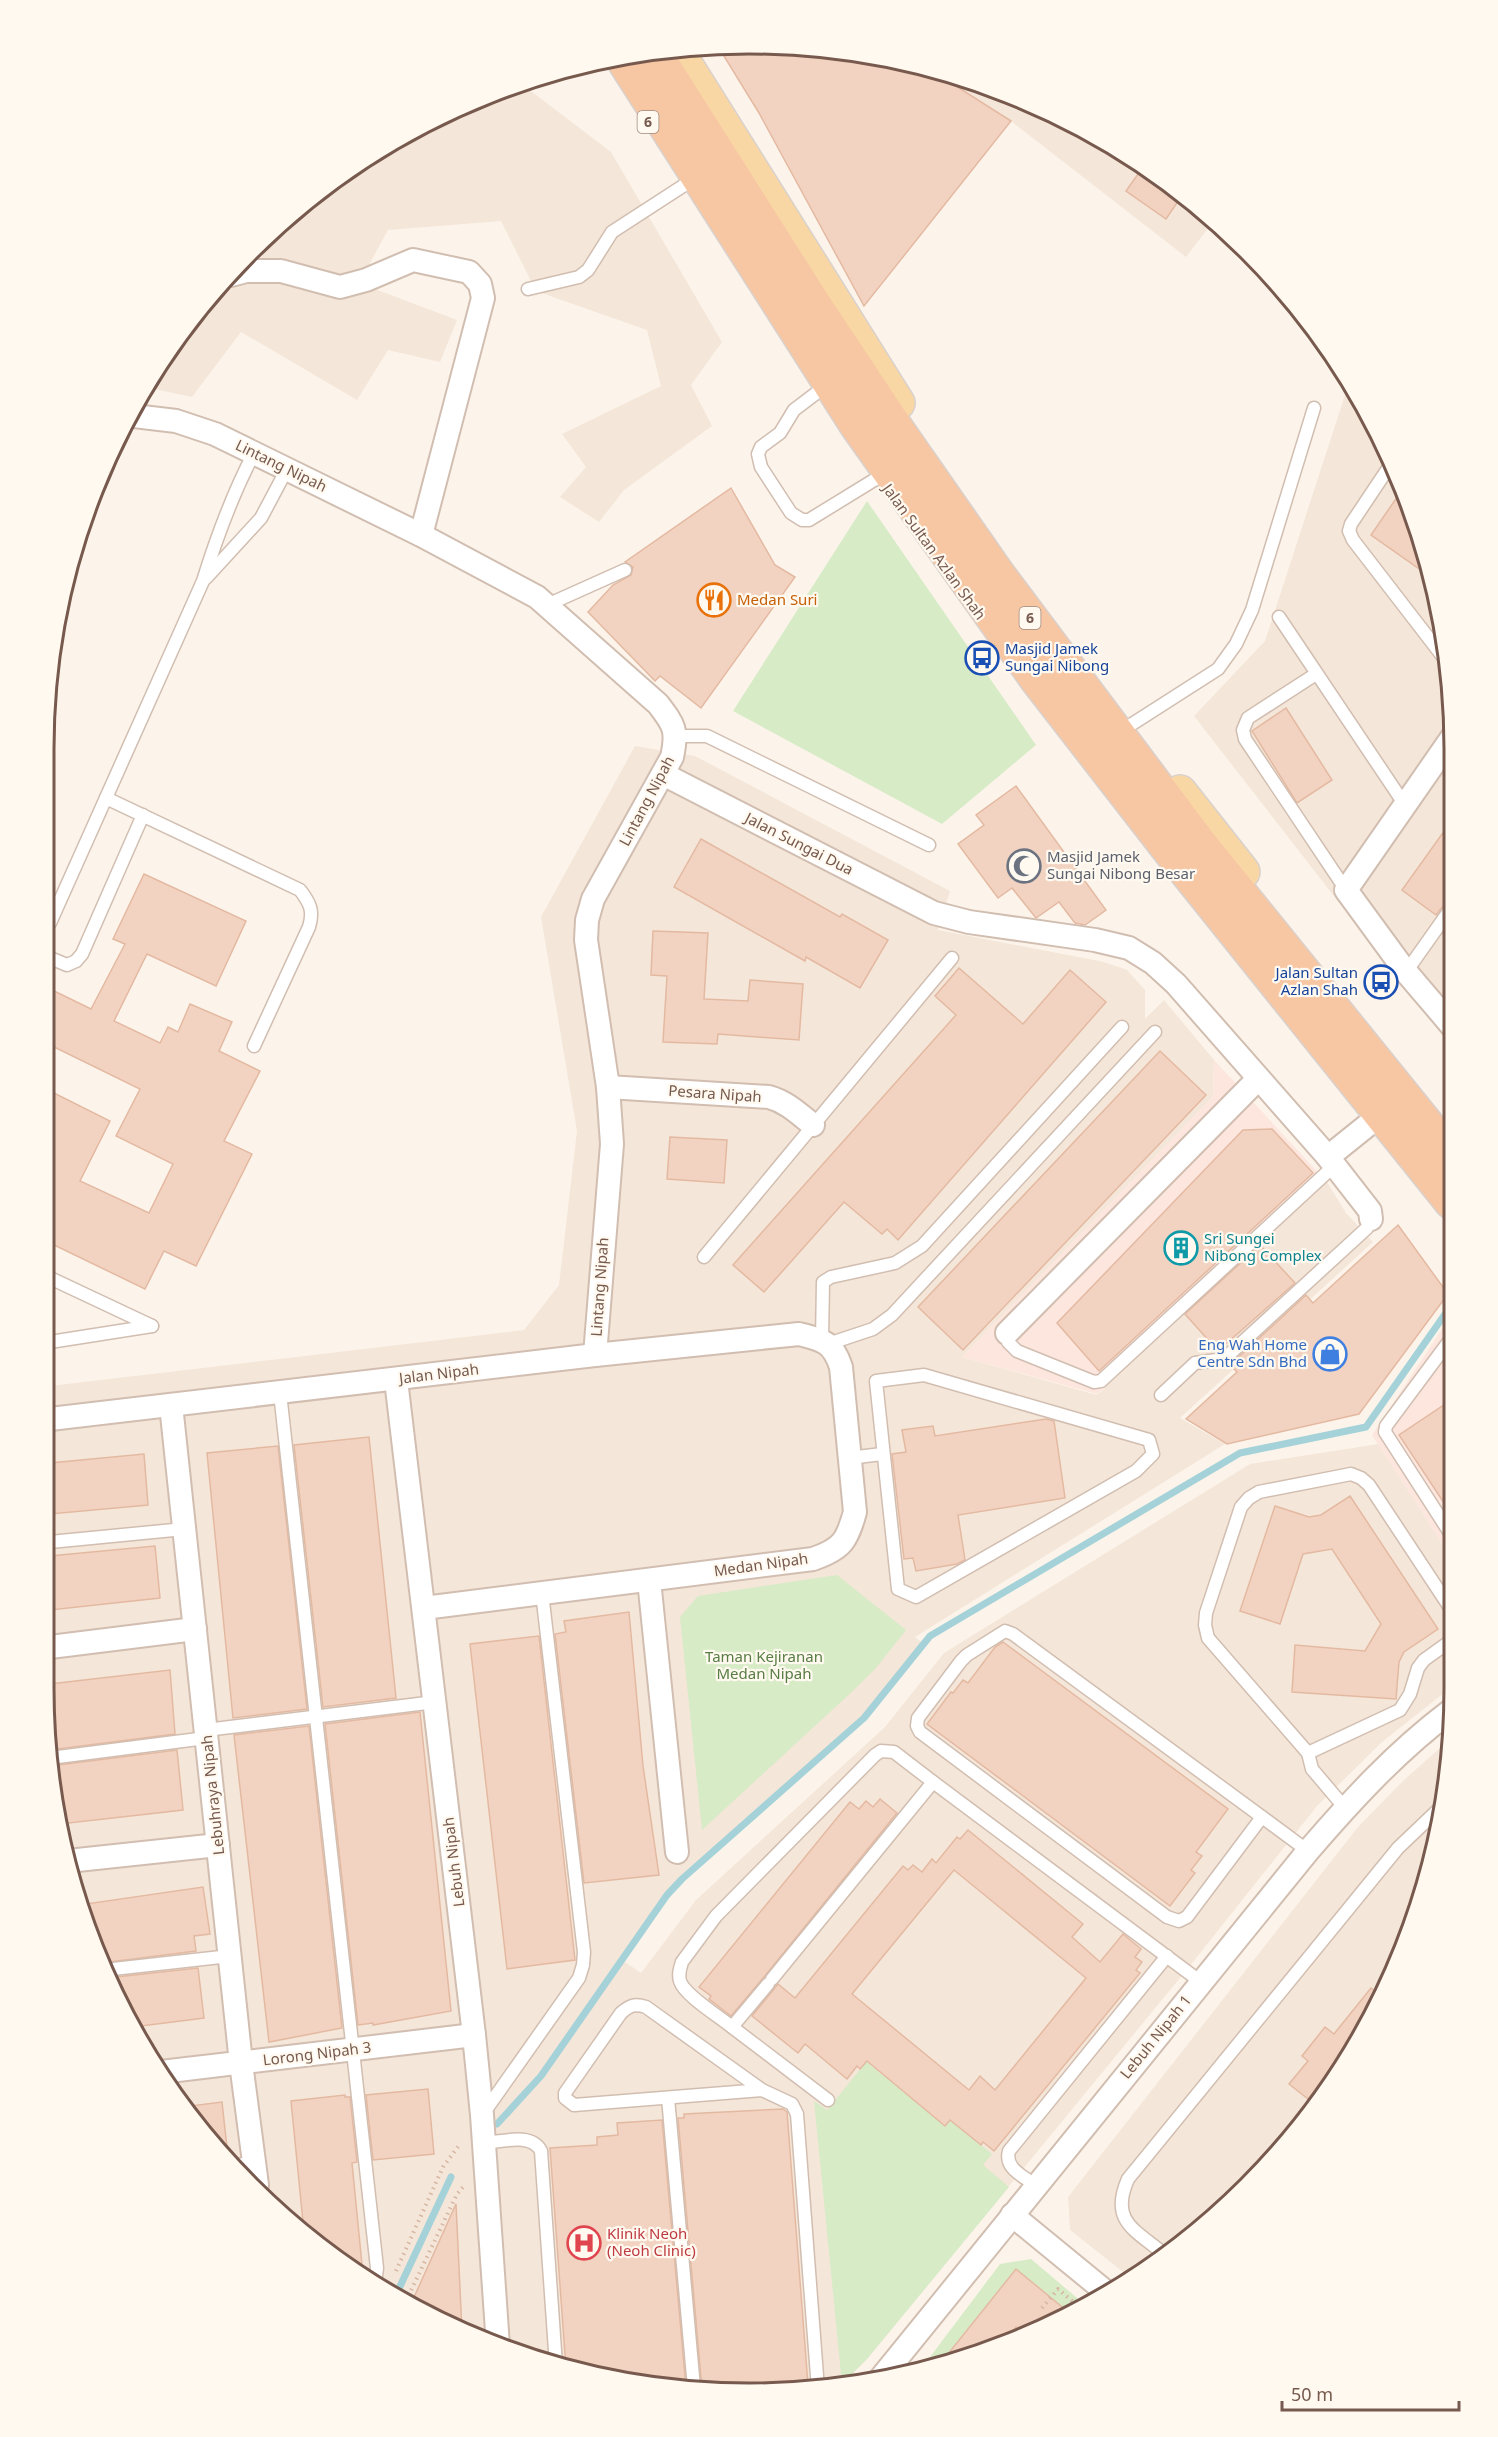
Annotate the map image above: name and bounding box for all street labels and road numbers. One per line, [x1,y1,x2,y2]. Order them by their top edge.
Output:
road number: 6 [638,111,658,133]
street label: Lintang Nipah [232,434,330,496]
street label: Jalan Sultan Azlan Shah [877,478,991,623]
road number: 6 [1020,607,1040,629]
street label: Lintang Nipah [614,752,678,849]
street label: Jalan Sungai Dua [740,806,857,879]
street label: Pesara Nipah [668,1080,762,1106]
street label: Lintang Nipah [586,1237,612,1337]
street label: Jalan Nipah [396,1358,480,1388]
street label: Medan Nipah [712,1547,809,1581]
street label: Lebuhraya Nipah [196,1734,228,1856]
street label: Lebuh Nipah [438,1816,468,1908]
street label: Lebuh Nipah 1 [1115,1990,1195,2083]
street label: Lorong Nipah 3 [262,2036,372,2070]

